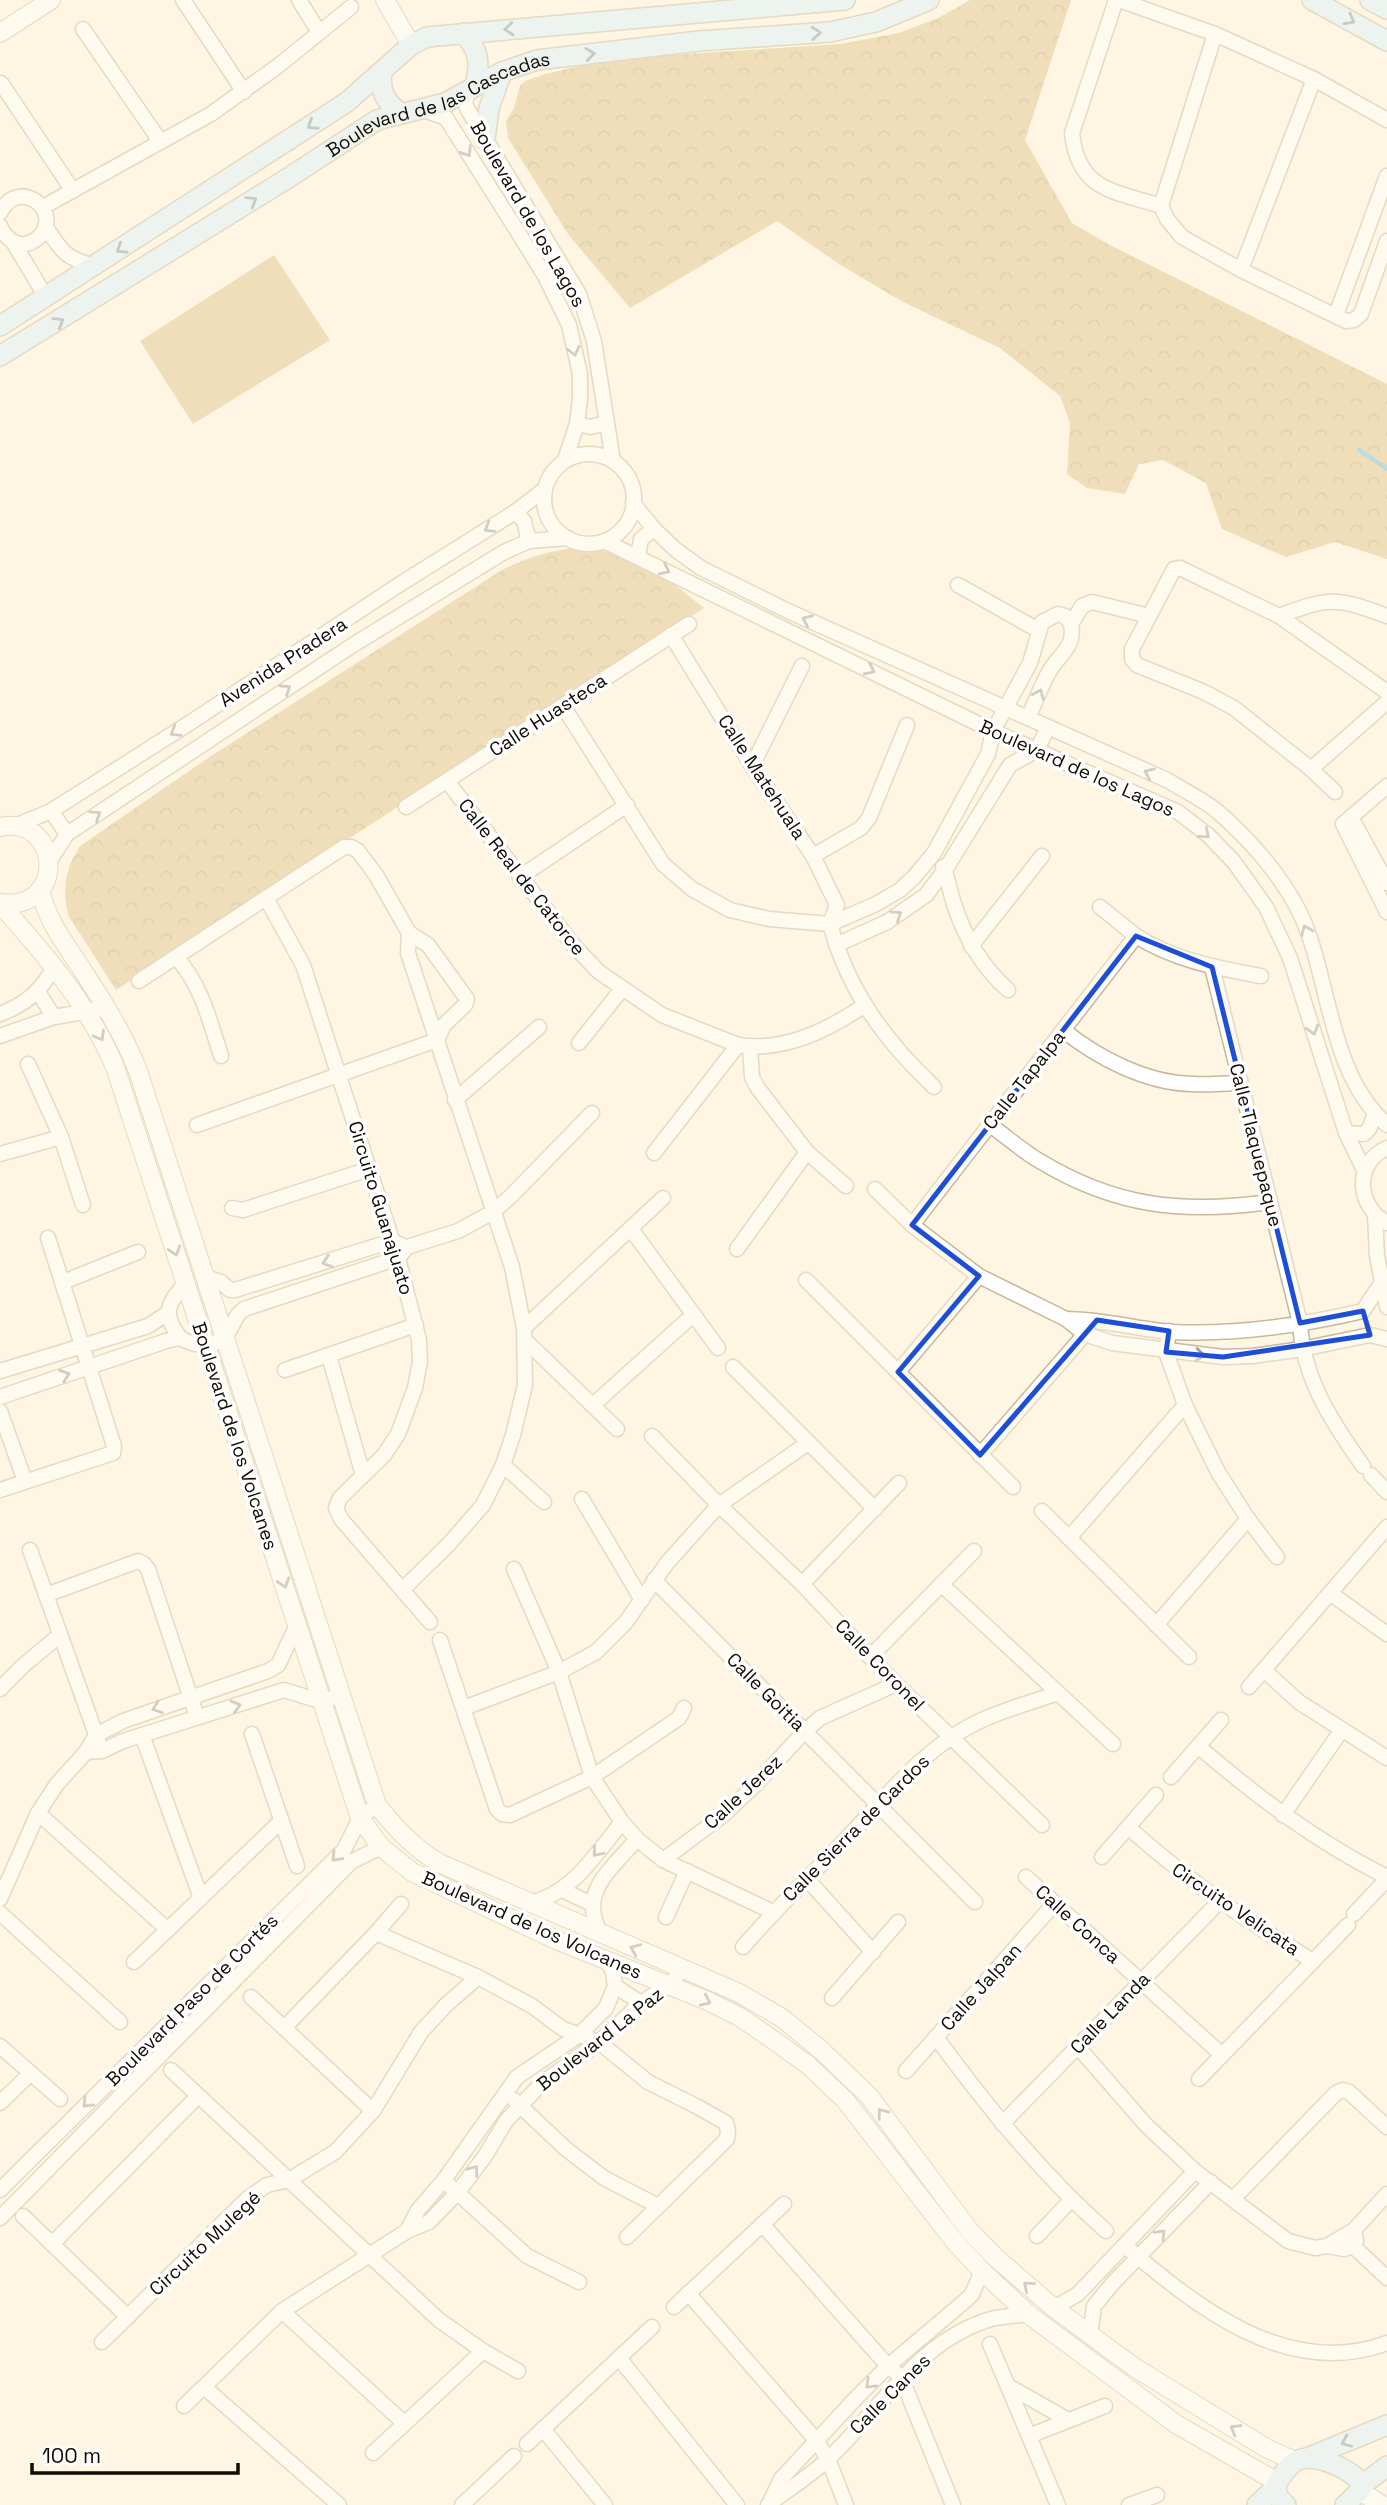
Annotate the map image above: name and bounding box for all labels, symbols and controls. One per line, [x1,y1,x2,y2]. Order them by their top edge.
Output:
one-way arrow [1342,12,1355,26]
one-way arrow [503,21,514,36]
one-way arrow [811,26,822,41]
street label: Boulevard de las Cascadas [321,46,551,162]
one-way arrow [584,46,595,61]
one-way arrow [307,116,320,129]
street label: Boulevard de los Lagos [464,116,592,312]
one-way arrow [459,144,472,157]
one-way arrow [244,197,257,210]
one-way arrow [116,241,129,254]
one-way arrow [51,317,64,330]
one-way arrow [566,345,581,357]
one-way arrow [483,519,496,532]
one-way arrow [658,561,670,575]
street label: Avenida Pradera [214,611,352,713]
one-way arrow [802,614,815,628]
one-way arrow [863,662,875,676]
street label: Calle Huasteca [484,668,612,762]
one-way arrow [278,684,291,697]
one-way arrow [1031,689,1045,701]
street label: Calle Matehuala [712,710,812,844]
street label: Boulevard de los Lagos [976,714,1178,822]
one-way arrow [170,724,183,737]
one-way arrow [1144,767,1156,781]
street label: Calle Real de Catorce [453,793,591,961]
one-way arrow [89,810,102,823]
one-way arrow [1197,826,1210,838]
one-way arrow [890,911,903,924]
one-way arrow [1300,924,1314,937]
one-way arrow [1304,1024,1319,1036]
street label: Calle Tapalpa [977,1025,1071,1135]
one-way arrow [92,1029,105,1041]
street label: Calle Tlaquepaque [1224,1061,1288,1229]
street label: Circuito Guanajuato [343,1118,419,1298]
one-way arrow [166,1244,181,1256]
one-way arrow [322,1254,334,1268]
street label: Boulevard de los Volcanes [186,1319,284,1553]
one-way arrow [1195,1347,1206,1362]
one-way arrow [58,1369,70,1383]
one-way arrow [276,1577,290,1589]
street label: Calle Coronel [830,1614,930,1716]
street label: Calle Goitia [721,1647,811,1737]
one-way arrow [230,1699,242,1714]
one-way arrow [151,1700,163,1714]
street label: Calle Jerez [699,1749,787,1835]
street label: Calle Sierra de Cardos [777,1749,935,1907]
one-way arrow [593,1844,605,1857]
one-way arrow [331,1849,344,1862]
street label: Circuito Velicata [1167,1857,1305,1961]
street label: Boulevard de los Volcanes [418,1865,646,1985]
street label: Calle Conca [1030,1879,1126,1969]
street label: Boulevard Paso de Cortés [100,1908,284,2092]
street label: Calle Jalpan [935,1938,1027,2036]
one-way arrow [630,1943,642,1957]
street label: Calle Landa [1065,1967,1155,2059]
street label: Boulevard La Paz [531,1982,669,2096]
one-way arrow [699,1993,712,2007]
one-way arrow [82,2095,95,2108]
one-way arrow [877,2108,890,2121]
one-way arrow [466,2165,479,2177]
street label: Circuito Mulegé [144,2185,266,2301]
one-way arrow [1152,2229,1165,2242]
one-way arrow [1024,2282,1037,2294]
street label: Calle Canes [844,2348,936,2440]
one-way arrow [865,2376,878,2389]
one-way arrow [1230,2424,1243,2437]
scale bar [32,2432,238,2476]
one-way arrow [1341,2434,1354,2448]
text: 100 m [42,2442,101,2469]

